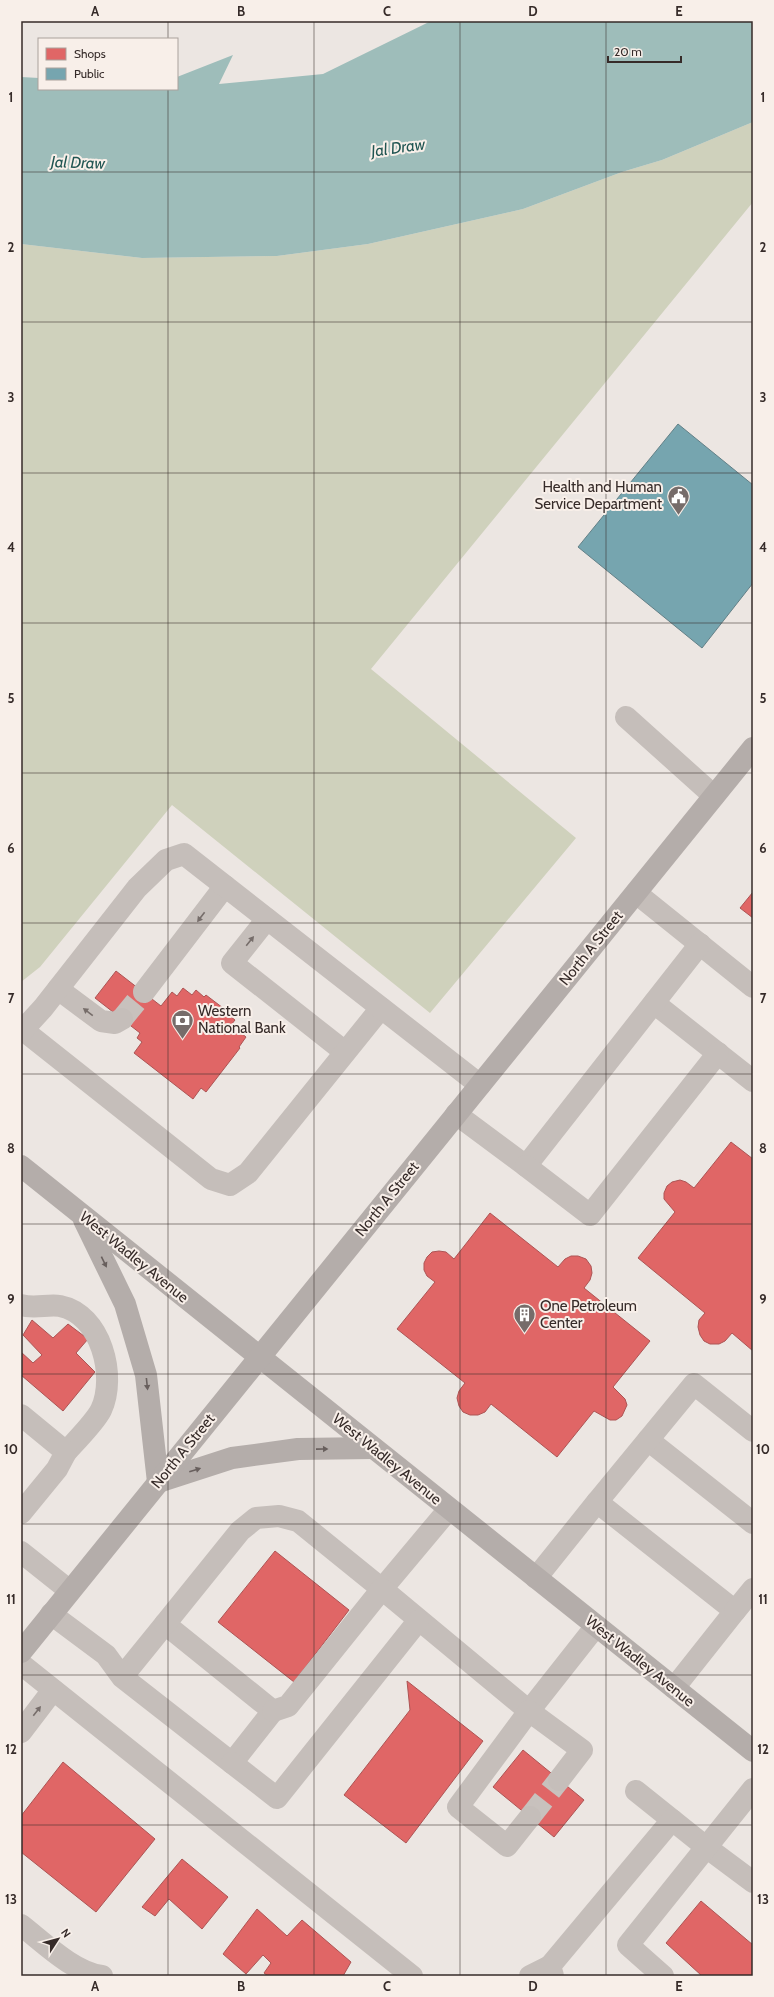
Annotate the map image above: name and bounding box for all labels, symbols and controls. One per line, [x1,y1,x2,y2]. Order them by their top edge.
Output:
text: A [91,3,100,19]
text: B [237,3,245,19]
text: C [383,3,391,19]
text: D [528,3,538,19]
text: E [675,3,683,19]
legend [38,38,178,90]
scale bar [608,38,681,64]
text: 20 m [614,44,642,59]
text: Shops [74,46,106,61]
text: Public [74,66,105,81]
text: 1 [9,89,13,105]
text: 1 [761,89,765,105]
water label: Jal Draw [368,134,427,161]
water label: Jal Draw [49,152,106,173]
text: 2 [8,239,15,255]
text: 2 [760,239,767,255]
text: 3 [7,389,15,405]
text: 3 [759,389,767,405]
place label: Health and Human Service Department [535,478,662,513]
public building icon: Health and Human Service Department [665,483,691,516]
text: 4 [7,539,15,555]
text: 4 [759,539,767,555]
text: 5 [8,690,15,706]
text: 5 [760,690,767,706]
text: 6 [7,840,15,856]
text: 6 [759,840,767,856]
street label: North A Street [555,907,627,989]
one-way arrow [197,911,205,922]
one-way arrow [245,936,254,947]
text: 7 [8,990,15,1006]
text: 7 [760,990,767,1006]
place label: Western National Bank [198,1002,286,1037]
bank icon: Western National Bank [169,1007,195,1040]
one-way arrow [83,1008,94,1016]
text: 8 [7,1140,15,1156]
text: 8 [759,1140,767,1156]
street label: North A Street [351,1158,423,1240]
street label: West Wadley Avenue [76,1208,192,1307]
one-way arrow [101,1256,107,1267]
text: 9 [7,1291,15,1307]
text: 9 [759,1291,767,1307]
place label: One Petroleum Center [540,1297,637,1332]
building icon: One Petroleum Center [511,1302,537,1335]
one-way arrow [144,1378,150,1390]
street label: North A Street [147,1410,219,1492]
street label: West Wadley Avenue [329,1410,445,1509]
text: 10 [4,1441,18,1457]
text: 10 [756,1441,770,1457]
one-way arrow [316,1446,329,1452]
one-way arrow [189,1467,201,1473]
text: 11 [6,1591,16,1607]
text: 11 [758,1591,768,1607]
street label: West Wadley Avenue [582,1612,698,1711]
one-way arrow [33,1706,41,1717]
text: 12 [5,1741,17,1757]
text: 12 [757,1741,769,1757]
text: 13 [5,1891,17,1907]
text: 13 [757,1891,769,1907]
north arrow [38,1919,78,1959]
text: N [58,1926,74,1940]
text: A [91,1978,100,1994]
text: B [237,1978,245,1994]
text: C [383,1978,391,1994]
text: D [528,1978,538,1994]
text: E [675,1978,683,1994]

